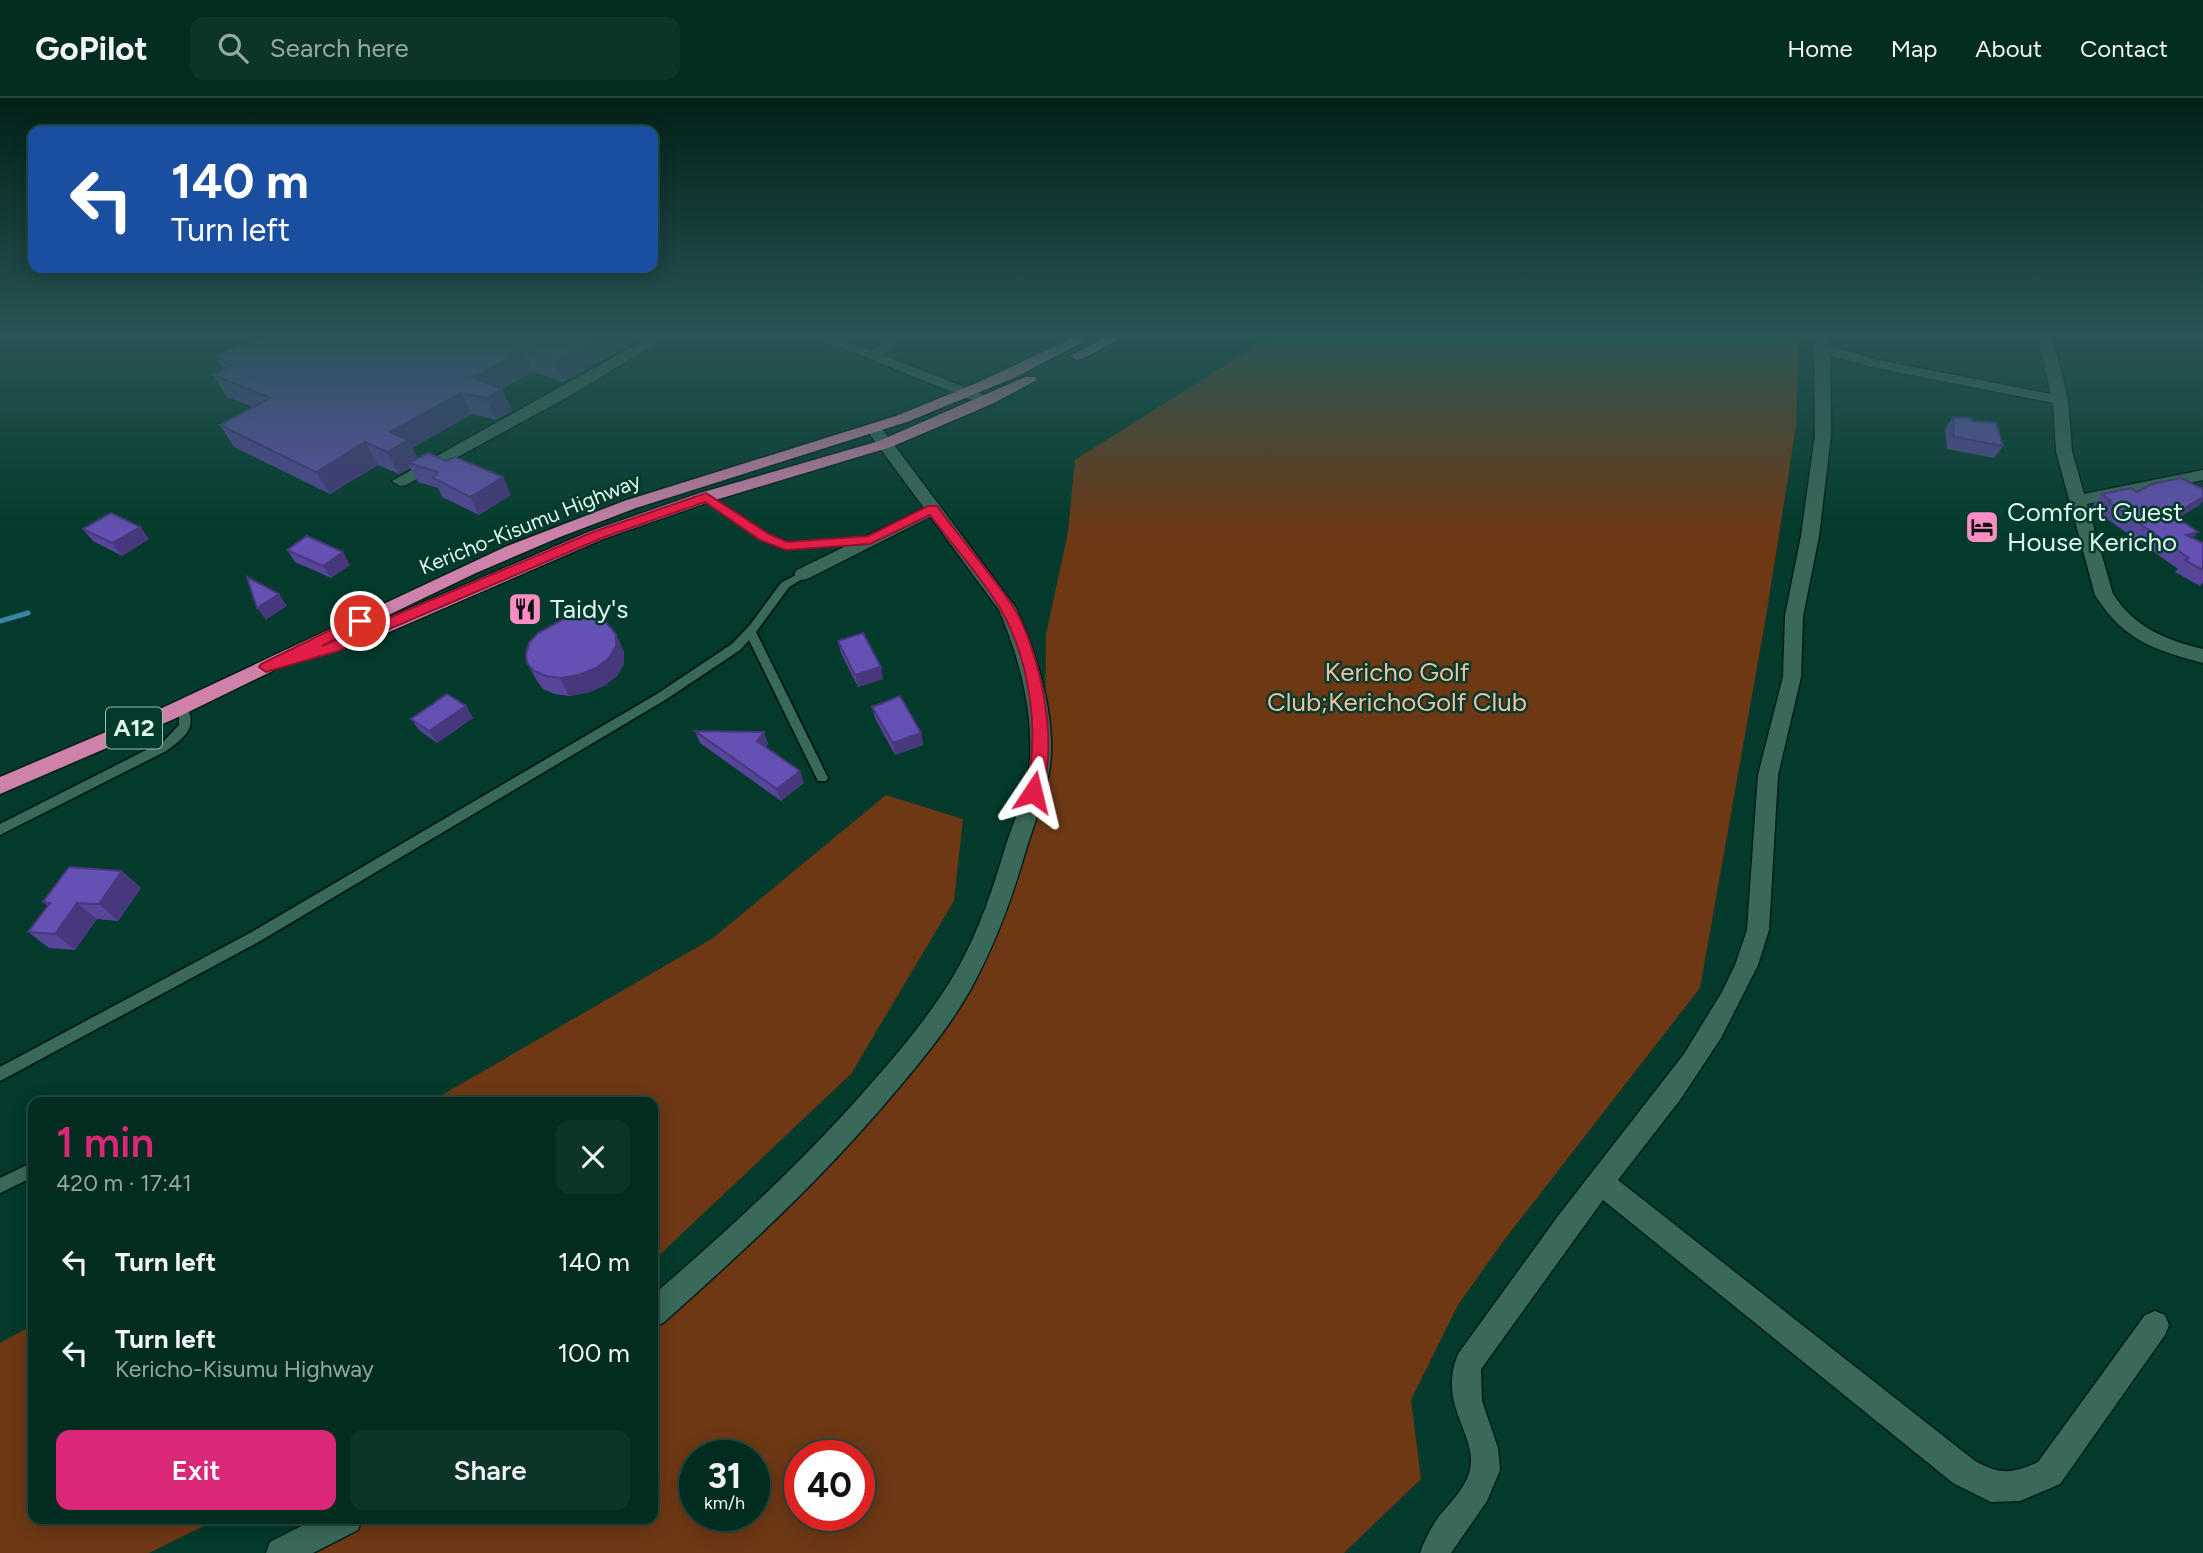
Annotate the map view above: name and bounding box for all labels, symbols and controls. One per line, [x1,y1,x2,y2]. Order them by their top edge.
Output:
search box [190,17,680,80]
text: GoPilot [35,29,148,68]
icon: search [214,29,252,67]
text: Search here [270,32,409,64]
text: Home [1787,34,1853,63]
text: Map [1891,34,1937,63]
text: About [1975,34,2042,63]
text: Contact [2080,34,2168,63]
text: 140 m [171,151,309,210]
icon: left [56,154,147,245]
text: Turn left [171,211,290,249]
street label: Kericho-Kisumu Highway [416,468,644,579]
place label: Comfort Guest House Kericho [2007,496,2183,558]
hotel icon: Comfort Guest House Kericho [1963,508,2001,546]
restaurant icon: Taidy's [506,590,544,628]
pin [330,591,390,651]
place label: Taidy's [550,593,628,625]
icon: arrive [341,602,379,640]
park label: Kericho Golf Club;KerichoGolf Club [1267,656,1527,718]
road number: A12 [106,708,162,748]
position arrow [996,755,1070,829]
text: 1 min [56,1117,154,1168]
button: close [556,1120,630,1194]
text: 420 m · 17:41 [56,1169,192,1197]
icon: left [56,1243,94,1281]
text: Turn left [115,1246,216,1278]
text: 140 m [558,1246,630,1278]
text: Turn left [115,1323,216,1355]
icon: left [56,1334,94,1372]
text: 100 m [557,1337,630,1369]
text: Kericho-Kisumu Highway [115,1355,374,1383]
button: Exit [56,1430,336,1510]
button: Share [350,1430,630,1510]
speed limit sign: 40 [784,1440,875,1531]
text: 31 [707,1455,742,1497]
text: km/h [704,1492,745,1514]

